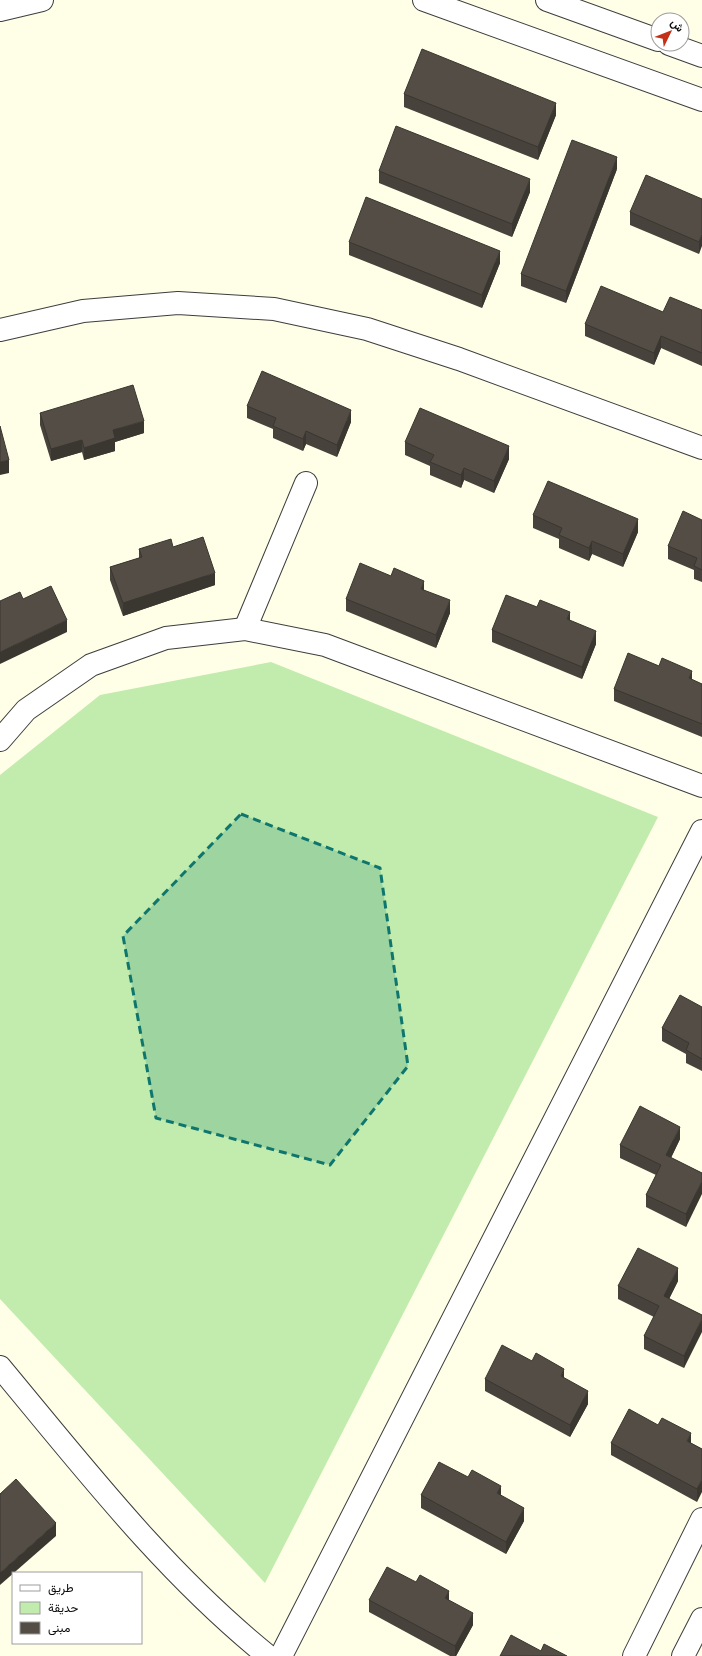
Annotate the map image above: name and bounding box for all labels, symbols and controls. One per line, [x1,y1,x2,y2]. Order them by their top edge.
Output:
north arrow [650,12,690,52]
text: ش [668,16,686,35]
legend [12,1572,142,1644]
text: طريق [48,1581,74,1596]
text: حديقة [48,1601,78,1615]
text: مبنى [48,1621,70,1636]

